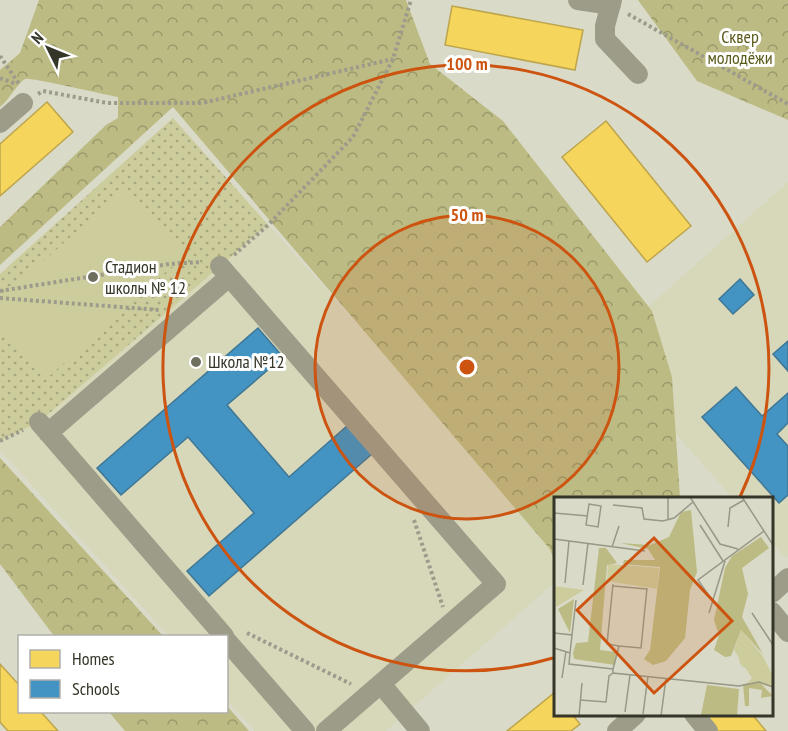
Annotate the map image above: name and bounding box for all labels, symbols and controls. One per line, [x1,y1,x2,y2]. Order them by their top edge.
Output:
north arrow [18,18,78,78]
park label: Сквер молодёжи [707,25,773,69]
text: N [27,28,47,48]
text: 100 m [446,52,488,75]
text: 50 m [451,203,483,226]
place label: Стадион школы № 12 [105,255,186,299]
marker: Стадион школы № 12 [86,270,100,284]
place label: Школа №12 [208,350,285,373]
marker: Школа №12 [189,355,203,369]
centre of rings [457,357,477,377]
inset map [554,497,773,716]
legend [18,635,228,713]
text: Homes [72,647,115,670]
text: Schools [72,677,120,700]

